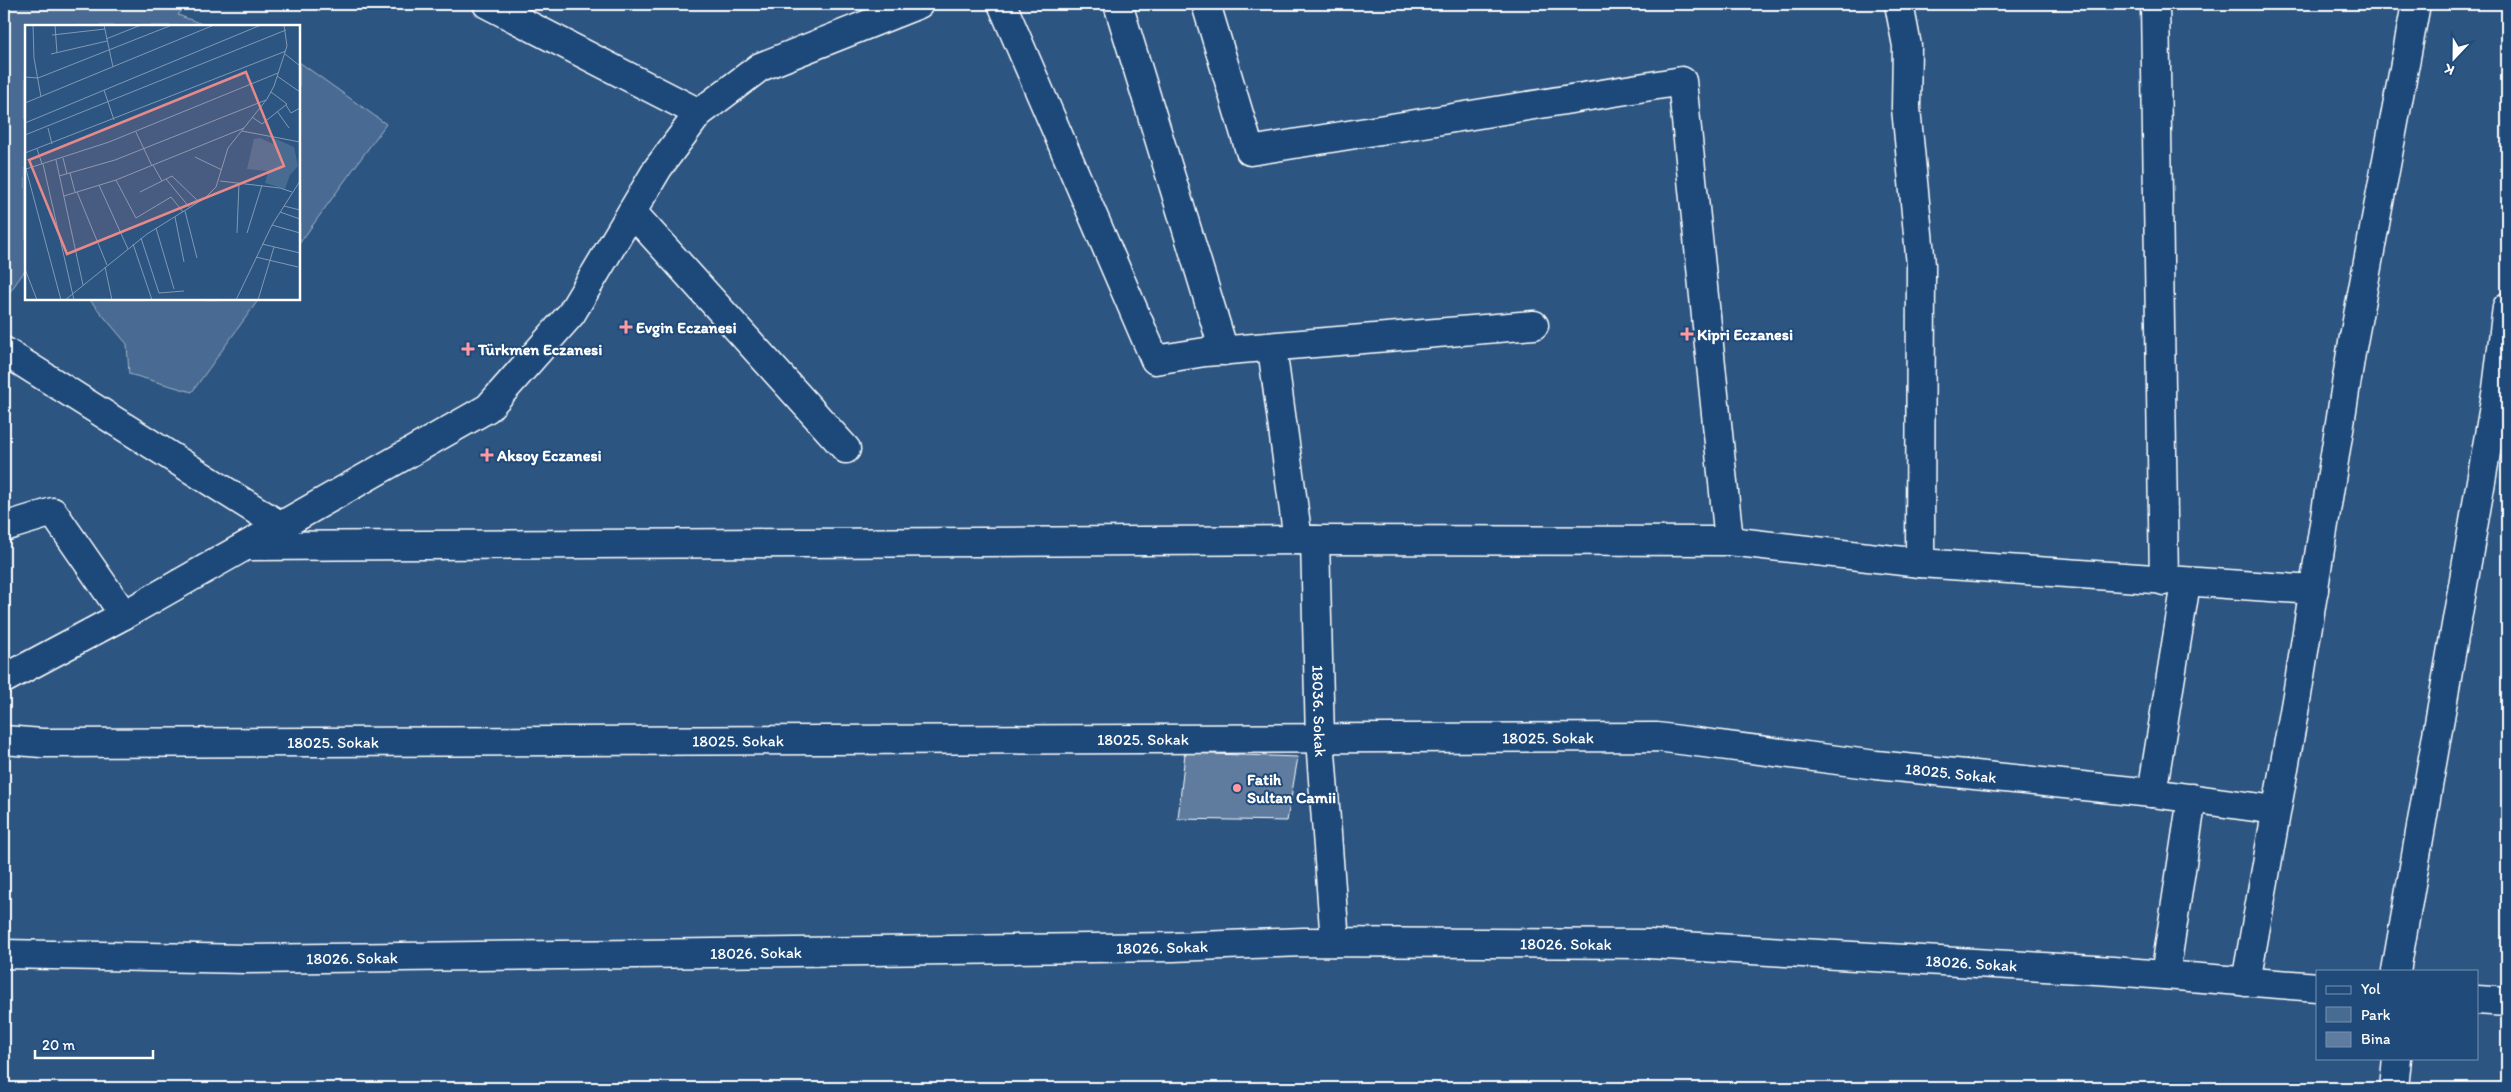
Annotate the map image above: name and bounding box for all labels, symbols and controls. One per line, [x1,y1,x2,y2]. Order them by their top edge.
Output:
inset map [25,25,300,300]
north arrow [2428,32,2478,82]
text: K [2441,60,2457,79]
place label: Evgin Eczanesi [636,318,737,338]
marker: Evgin Eczanesi [620,321,632,333]
place label: Kipri Eczanesi [1697,325,1793,345]
marker: Kipri Eczanesi [1681,328,1693,340]
place label: Türkmen Eczanesi [477,340,602,359]
marker: Türkmen Eczanesi [462,343,474,355]
place label: Aksoy Eczanesi [496,446,602,466]
marker: Aksoy Eczanesi [481,449,493,461]
street label: 18036. Sokak [1308,665,1330,758]
street label: 18025. Sokak [1502,728,1594,748]
street label: 18025. Sokak [1097,730,1189,749]
street label: 18025. Sokak [692,731,784,751]
street label: 18025. Sokak [287,733,379,752]
street label: 18025. Sokak [1904,759,1997,787]
place label: Fatih Sultan Camii [1247,770,1336,807]
marker: Fatih Sultan Camii [1231,782,1243,794]
street label: 18026. Sokak [1520,934,1612,954]
street label: 18026. Sokak [1116,937,1208,958]
street label: 18026. Sokak [710,943,802,963]
street label: 18026. Sokak [306,948,398,968]
street label: 18026. Sokak [1925,951,2018,975]
legend [2316,970,2478,1060]
text: Yol [2361,980,2381,998]
text: Park [2361,1006,2391,1024]
scale bar [35,1027,152,1059]
text: Bina [2361,1030,2391,1048]
text: 20 m [42,1036,76,1054]

